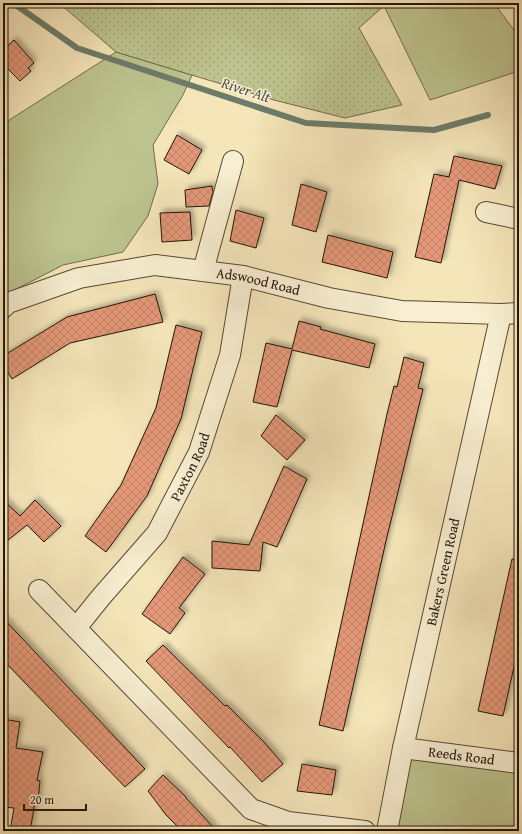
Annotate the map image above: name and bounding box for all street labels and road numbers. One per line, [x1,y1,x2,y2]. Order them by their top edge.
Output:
street label: Adswood Road [215,263,303,300]
street label: Paxton Road [165,430,215,505]
street label: Bakers Green Road [421,516,465,628]
street label: Reeds Road [427,741,496,770]

